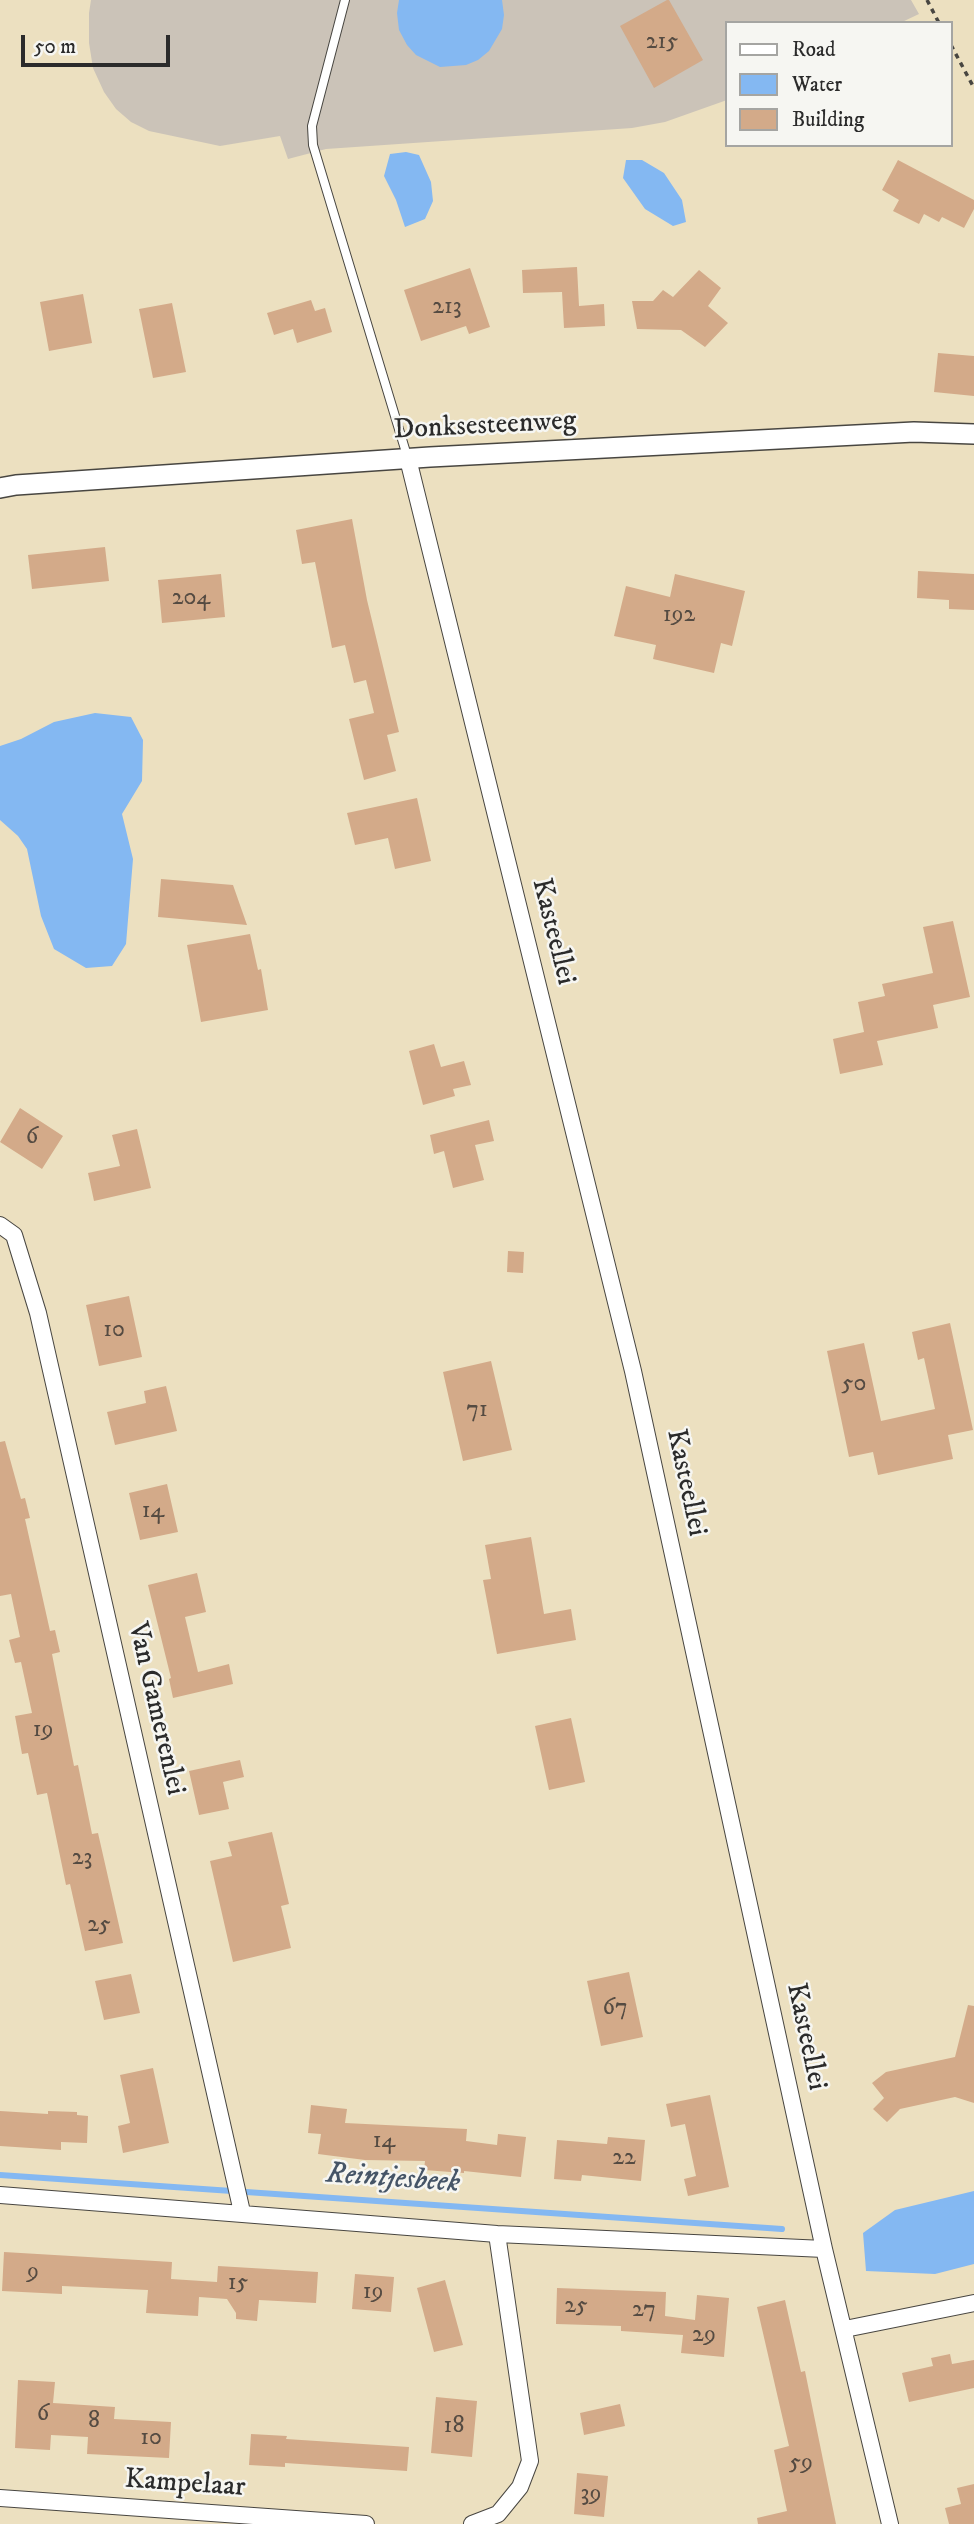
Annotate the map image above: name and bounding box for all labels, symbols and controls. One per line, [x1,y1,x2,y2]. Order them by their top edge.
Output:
scale bar [24,21,173,65]
legend [726,21,953,147]
house number: 215 [646,29,678,57]
text: 50 m [34,34,76,60]
text: Road [792,37,836,63]
text: Water [792,72,842,98]
text: Building [792,107,864,133]
house number: 213 [432,294,462,322]
street label: Donksesteenweg [393,405,577,449]
house number: 204 [172,585,210,613]
house number: 192 [663,602,695,630]
street label: Kasteellei [523,875,581,989]
house number: 6 [26,1124,38,1152]
house number: 10 [103,1317,125,1345]
house number: 50 [842,1371,866,1399]
house number: 71 [466,1397,488,1425]
street label: Kasteellei [657,1426,713,1540]
house number: 14 [142,1498,164,1526]
street label: Van Gamerenlei [119,1619,191,1799]
house number: 19 [33,1717,53,1745]
house number: 23 [72,1845,92,1873]
house number: 25 [87,1912,111,1940]
street label: Kasteellei [777,1980,833,2094]
house number: 67 [602,1995,628,2023]
house number: 14 [373,2128,395,2156]
house number: 22 [612,2145,636,2173]
water label: Reintjesbeek [325,2157,461,2203]
house number: 9 [27,2259,39,2287]
house number: 15 [228,2270,248,2298]
house number: 19 [363,2279,383,2307]
house number: 25 [564,2293,588,2321]
house number: 27 [632,2297,656,2325]
house number: 29 [692,2322,716,2350]
house number: 6 [37,2401,49,2429]
house number: 8 [88,2408,100,2436]
house number: 18 [444,2413,464,2441]
house number: 10 [140,2425,162,2453]
house number: 59 [789,2450,813,2478]
street label: Kampelaar [124,2464,246,2506]
house number: 39 [581,2481,601,2509]

